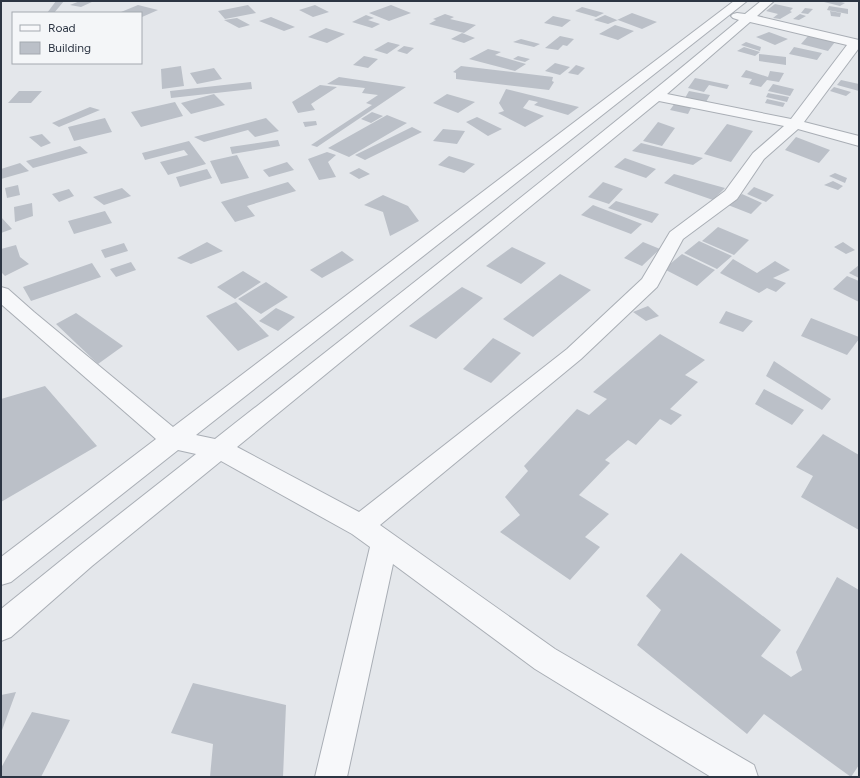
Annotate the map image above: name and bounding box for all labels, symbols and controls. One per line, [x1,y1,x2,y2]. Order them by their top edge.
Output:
legend [12,12,142,64]
text: Road [48,21,76,35]
text: Building [48,41,91,55]

